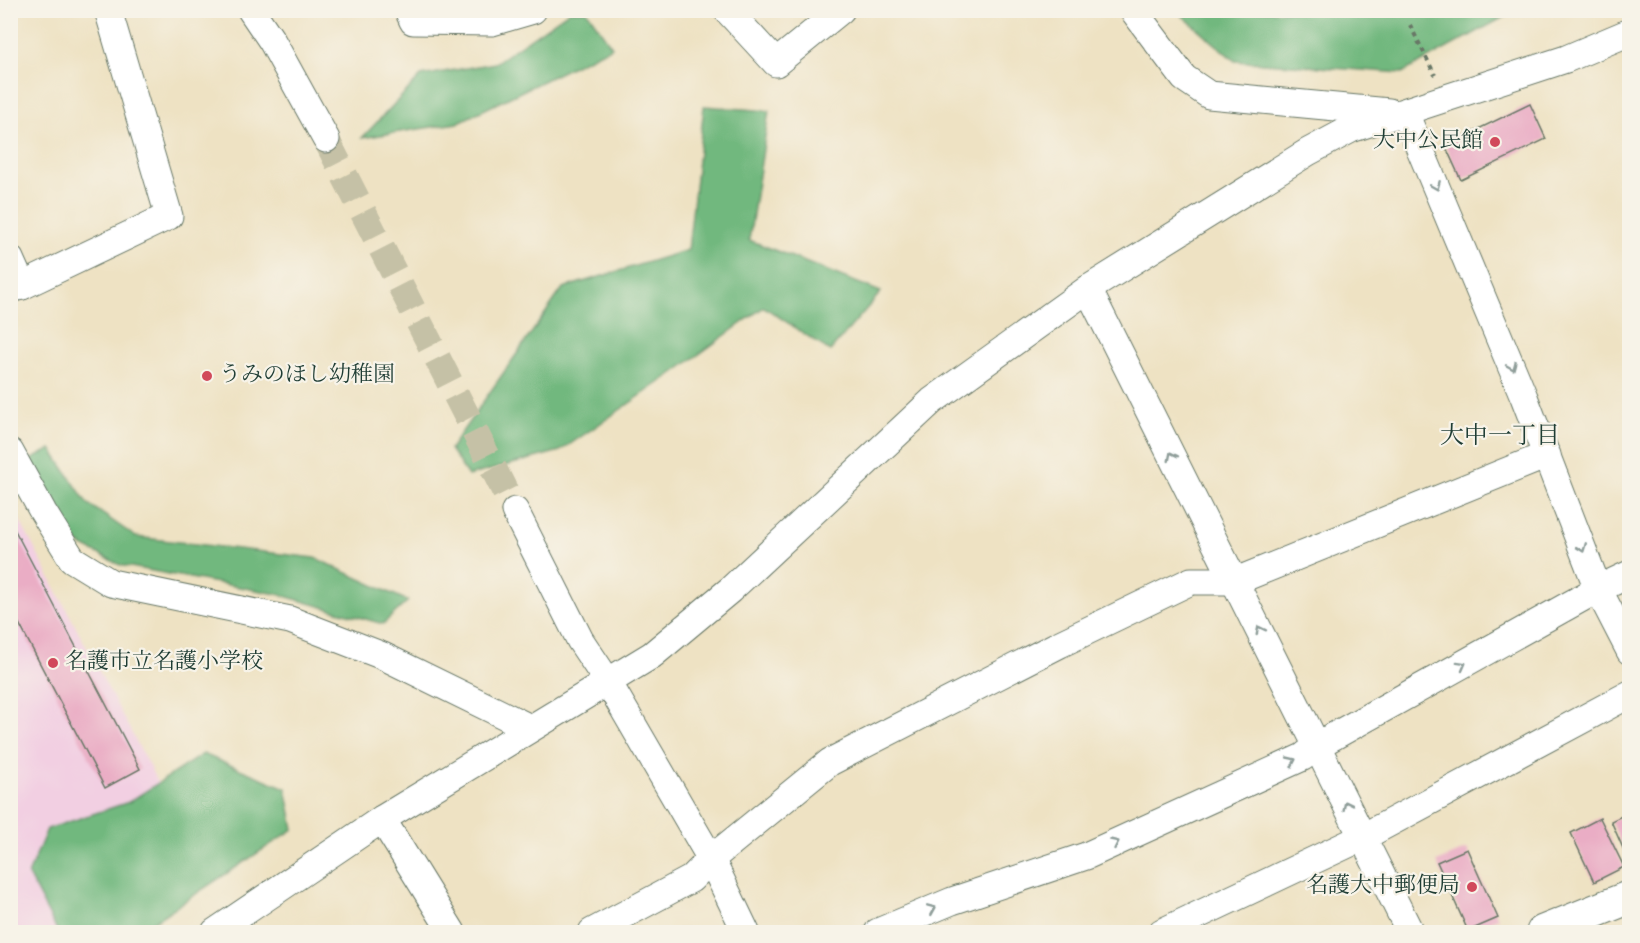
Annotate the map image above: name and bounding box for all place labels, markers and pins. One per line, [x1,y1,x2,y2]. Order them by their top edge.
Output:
place label: 大中公民館 [1373,126,1483,158]
marker: 大中公民館 [1488,135,1502,149]
place label: うみのほし幼稚園 [219,360,395,392]
marker: うみのほし幼稚園 [200,369,214,383]
place label: 名護市立名護小学校 [65,647,263,679]
marker: 名護市立名護小学校 [46,656,60,670]
place label: 名護大中郵便局 [1306,871,1460,903]
marker: 名護大中郵便局 [1465,880,1479,894]

